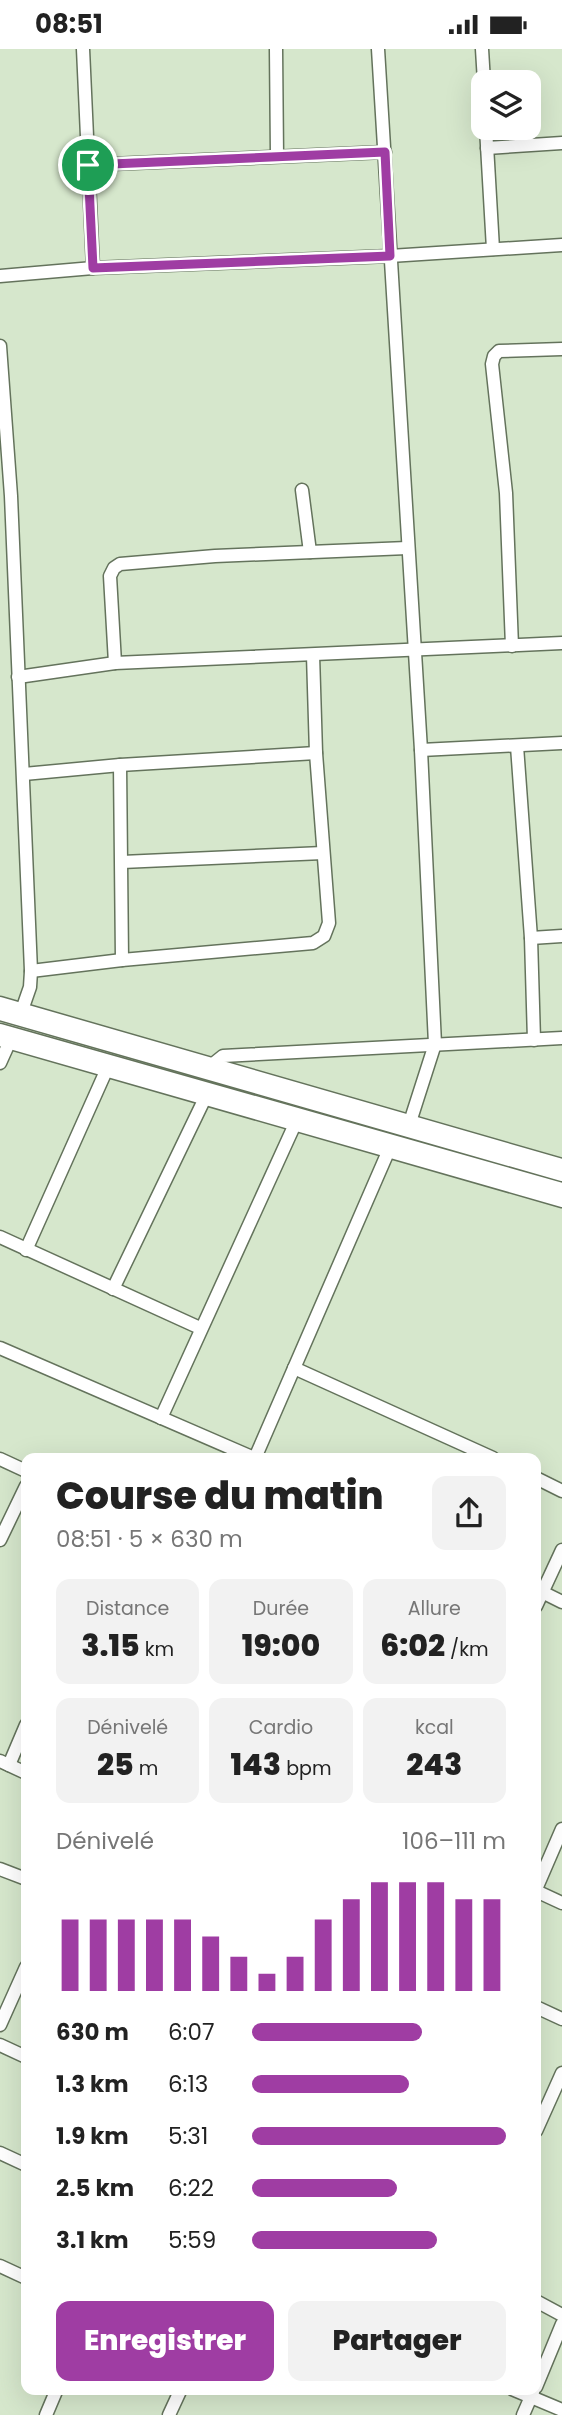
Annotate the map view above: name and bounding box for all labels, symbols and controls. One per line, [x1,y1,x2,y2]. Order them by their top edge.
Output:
text: 08:51 [35,6,103,42]
map controls [471,70,541,140]
button: layers [471,70,541,140]
pin [58,135,118,195]
icon: arrive [69,146,107,184]
text: Course du matin [56,1469,384,1522]
button: share [432,1476,506,1550]
text: 08:51 · 5 × 630 m [56,1523,243,1555]
text: Distance [86,1595,169,1622]
text: Durée [253,1595,309,1622]
text: Allure [408,1595,461,1622]
text: 3.15 [81,1624,140,1667]
text: 19:00 [242,1624,320,1667]
text: 6:02 [380,1624,445,1667]
text: km [140,1636,174,1663]
text: /km [445,1636,489,1663]
text: Dénivelé [87,1714,168,1741]
text: Cardio [249,1714,313,1741]
text: kcal [415,1714,454,1741]
text: 25 [97,1743,134,1786]
text: 143 [231,1743,281,1786]
text: 243 [406,1743,462,1786]
text: m [134,1755,158,1782]
text: bpm [281,1755,331,1782]
text: Dénivelé [56,1825,154,1857]
text: 106–111 m [402,1825,506,1857]
text: 630 m [56,2016,129,2048]
text: 6:07 [168,2016,215,2048]
text: 1.3 km [56,2068,129,2100]
text: 6:13 [168,2068,208,2100]
text: 1.9 km [56,2120,129,2152]
text: 5:31 [168,2120,208,2152]
text: 2.5 km [56,2172,134,2204]
text: 6:22 [168,2172,214,2204]
text: 3.1 km [56,2224,129,2256]
text: 5:59 [168,2224,216,2256]
button: Enregistrer [56,2301,274,2381]
button: Partager [288,2301,506,2381]

